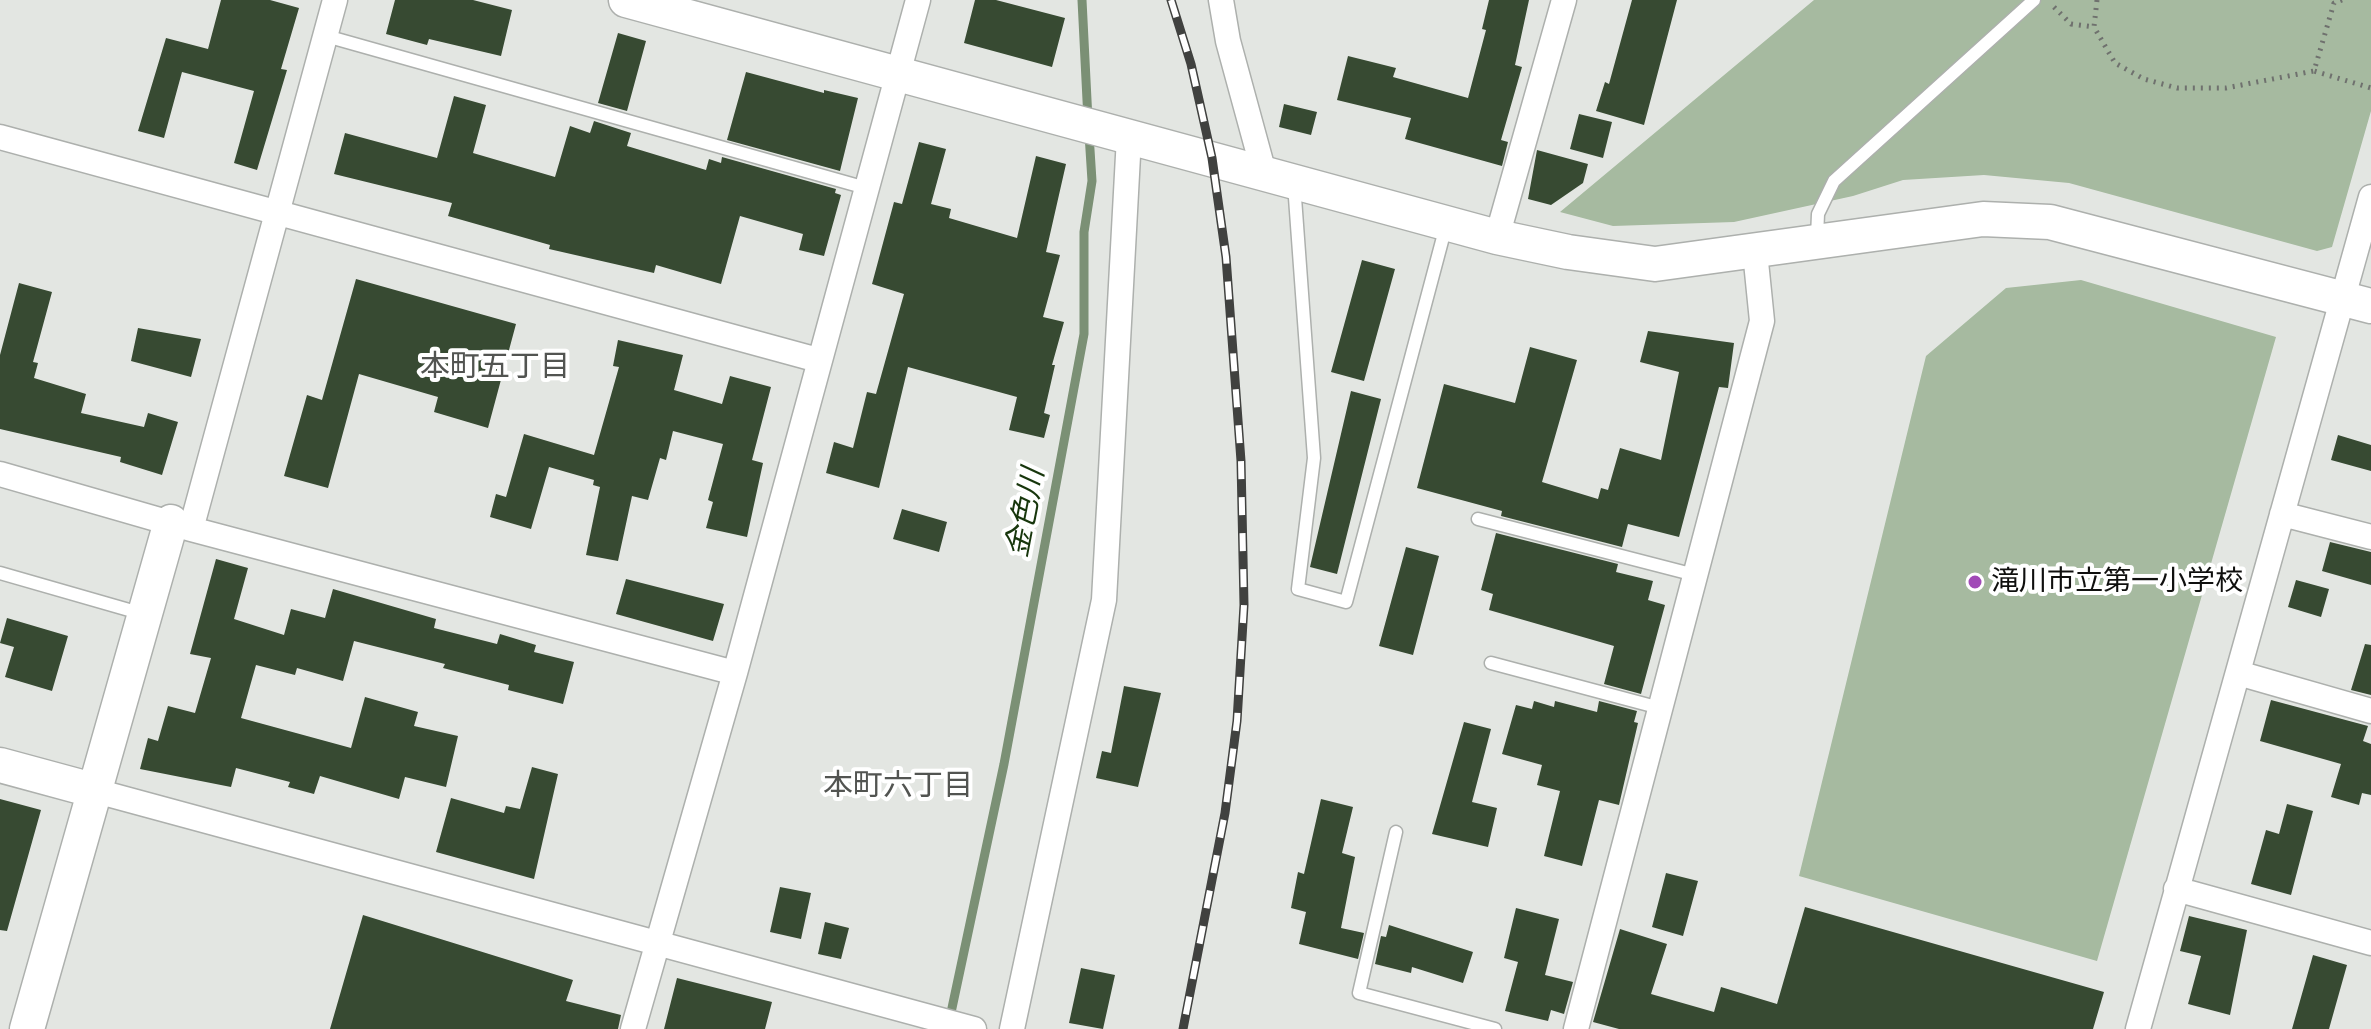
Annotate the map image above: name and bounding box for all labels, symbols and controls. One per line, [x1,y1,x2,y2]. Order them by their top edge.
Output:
district label: 本町五丁目 [420,349,570,385]
water label: 金色川 [1000,465,1052,561]
place label: 滝川市立第一小学校 [1991,565,2243,599]
marker: 滝川市立第一小学校 [1966,573,1984,591]
district label: 本町六丁目 [823,768,973,804]

